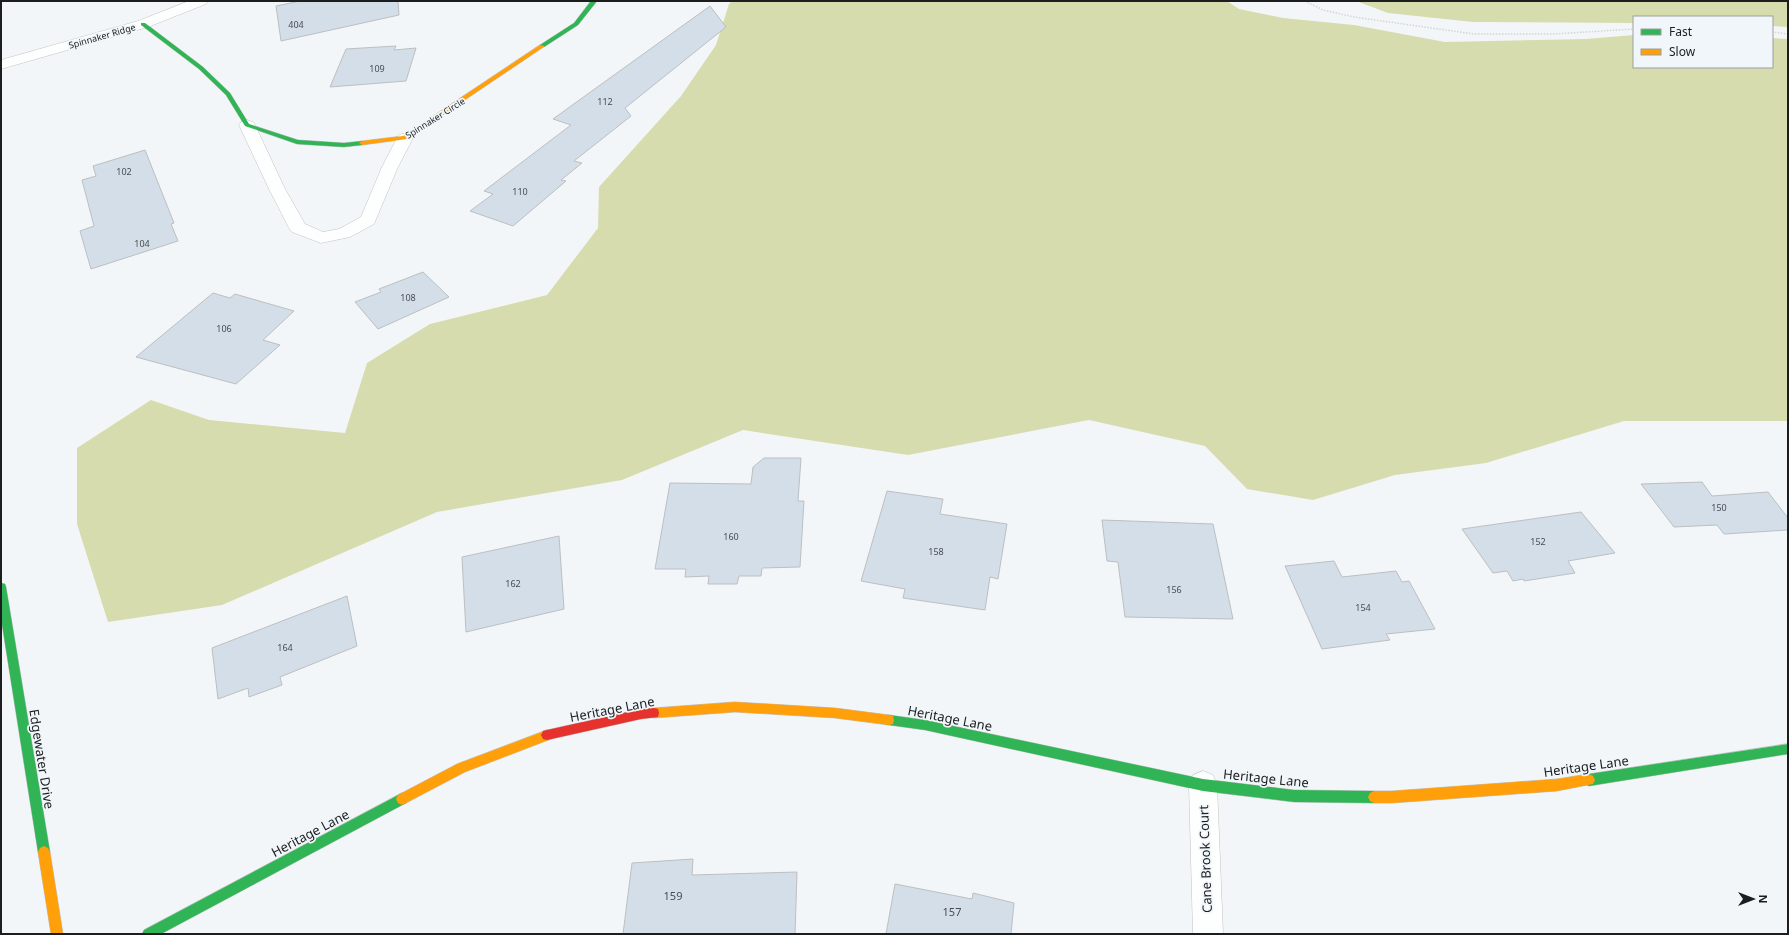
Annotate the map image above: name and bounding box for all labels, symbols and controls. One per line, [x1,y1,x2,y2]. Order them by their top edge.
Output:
legend [1633,16,1773,68]
house number: 404 [288,18,304,31]
street label: Spinnaker Ridge [67,20,137,52]
text: Fast [1669,23,1693,40]
text: Slow [1669,43,1696,60]
house number: 109 [369,62,385,75]
street label: Spinnaker Circle [403,94,467,142]
house number: 112 [597,95,613,108]
house number: 102 [116,165,132,178]
house number: 110 [512,185,528,198]
house number: 104 [134,237,150,250]
house number: 108 [400,291,416,304]
house number: 106 [216,322,232,335]
house number: 150 [1711,501,1727,514]
house number: 160 [723,530,739,543]
house number: 152 [1530,535,1546,548]
house number: 158 [928,545,944,558]
house number: 162 [505,577,521,590]
house number: 156 [1166,583,1182,596]
house number: 154 [1355,601,1371,614]
house number: 164 [277,641,293,654]
street label: Heritage Lane [568,692,656,726]
street label: Heritage Lane [906,701,994,735]
street label: Edgewater Drive [25,708,59,810]
street label: Heritage Lane [1542,751,1630,781]
street label: Heritage Lane [1222,765,1310,791]
street label: Cane Brook Court [1194,804,1216,913]
street label: Heritage Lane [268,805,352,861]
north arrow [1733,879,1773,919]
house number: 159 [664,888,682,903]
text: N [1756,895,1771,903]
house number: 157 [943,904,961,919]

